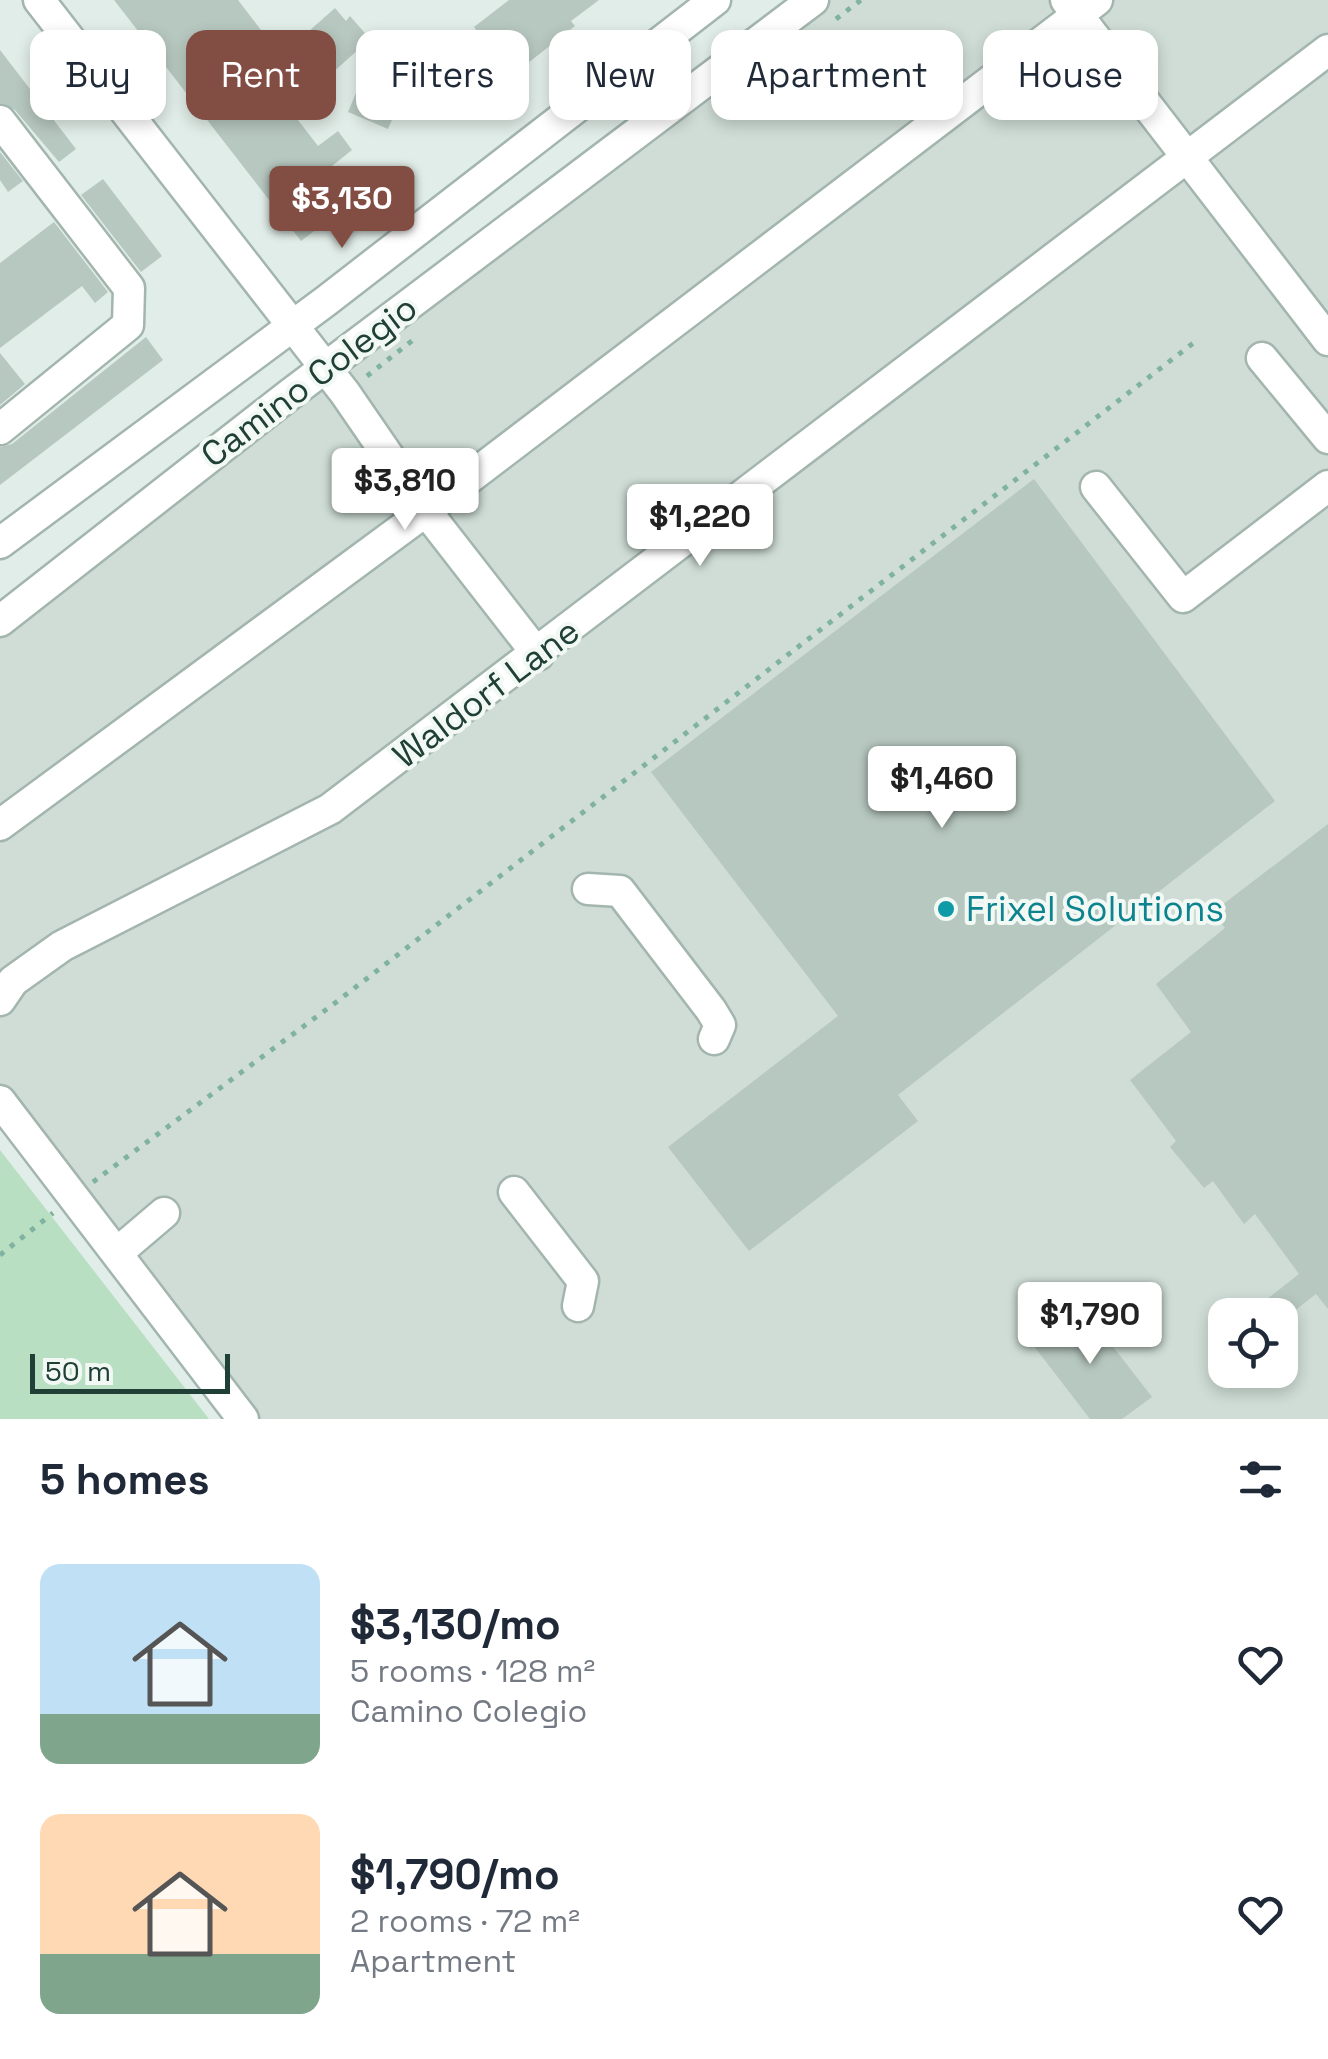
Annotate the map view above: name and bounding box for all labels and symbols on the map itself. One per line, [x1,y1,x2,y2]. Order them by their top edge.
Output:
pin: $3,130 [261,166,423,251]
street label: Camino Colegio [192,285,426,477]
pin: $3,810 [324,448,486,533]
pin: $1,220 [619,484,781,569]
street label: Waldorf Lane [384,609,588,777]
pin: $1,460 [861,746,1023,831]
place label: Frixel Solutions [966,887,1224,931]
marker: Frixel Solutions [935,898,957,920]
pin: $1,790 [1009,1282,1171,1367]
scale bar [30,1349,230,1394]

